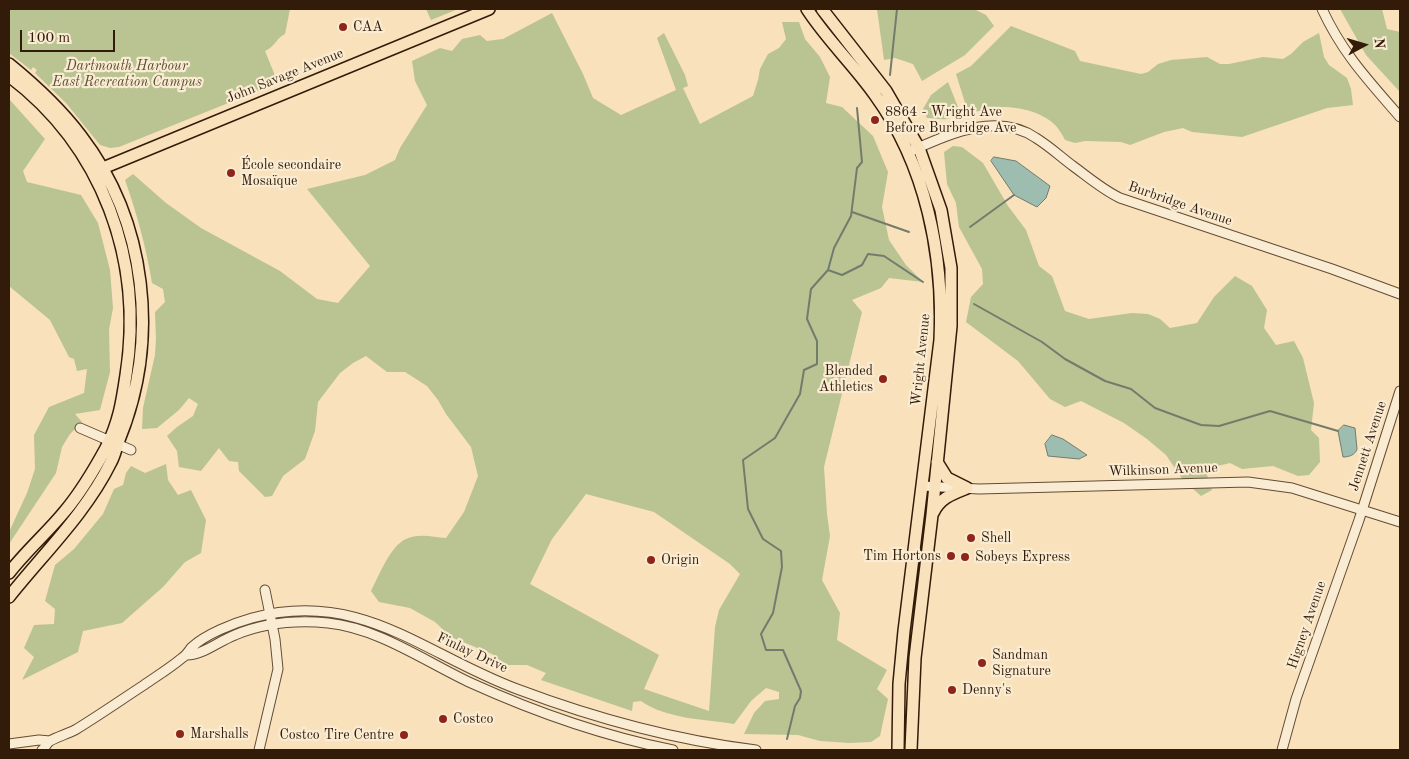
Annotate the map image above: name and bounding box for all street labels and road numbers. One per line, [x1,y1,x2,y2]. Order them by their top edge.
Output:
street label: John Savage Avenue [224,45,346,107]
street label: Burbridge Avenue [1126,178,1234,230]
street label: Wright Avenue [908,313,934,407]
street label: Jennett Avenue [1346,399,1390,493]
street label: Wilkinson Avenue [1108,460,1218,480]
street label: Higney Avenue [1284,579,1330,671]
street label: Finlay Drive [434,629,510,677]

